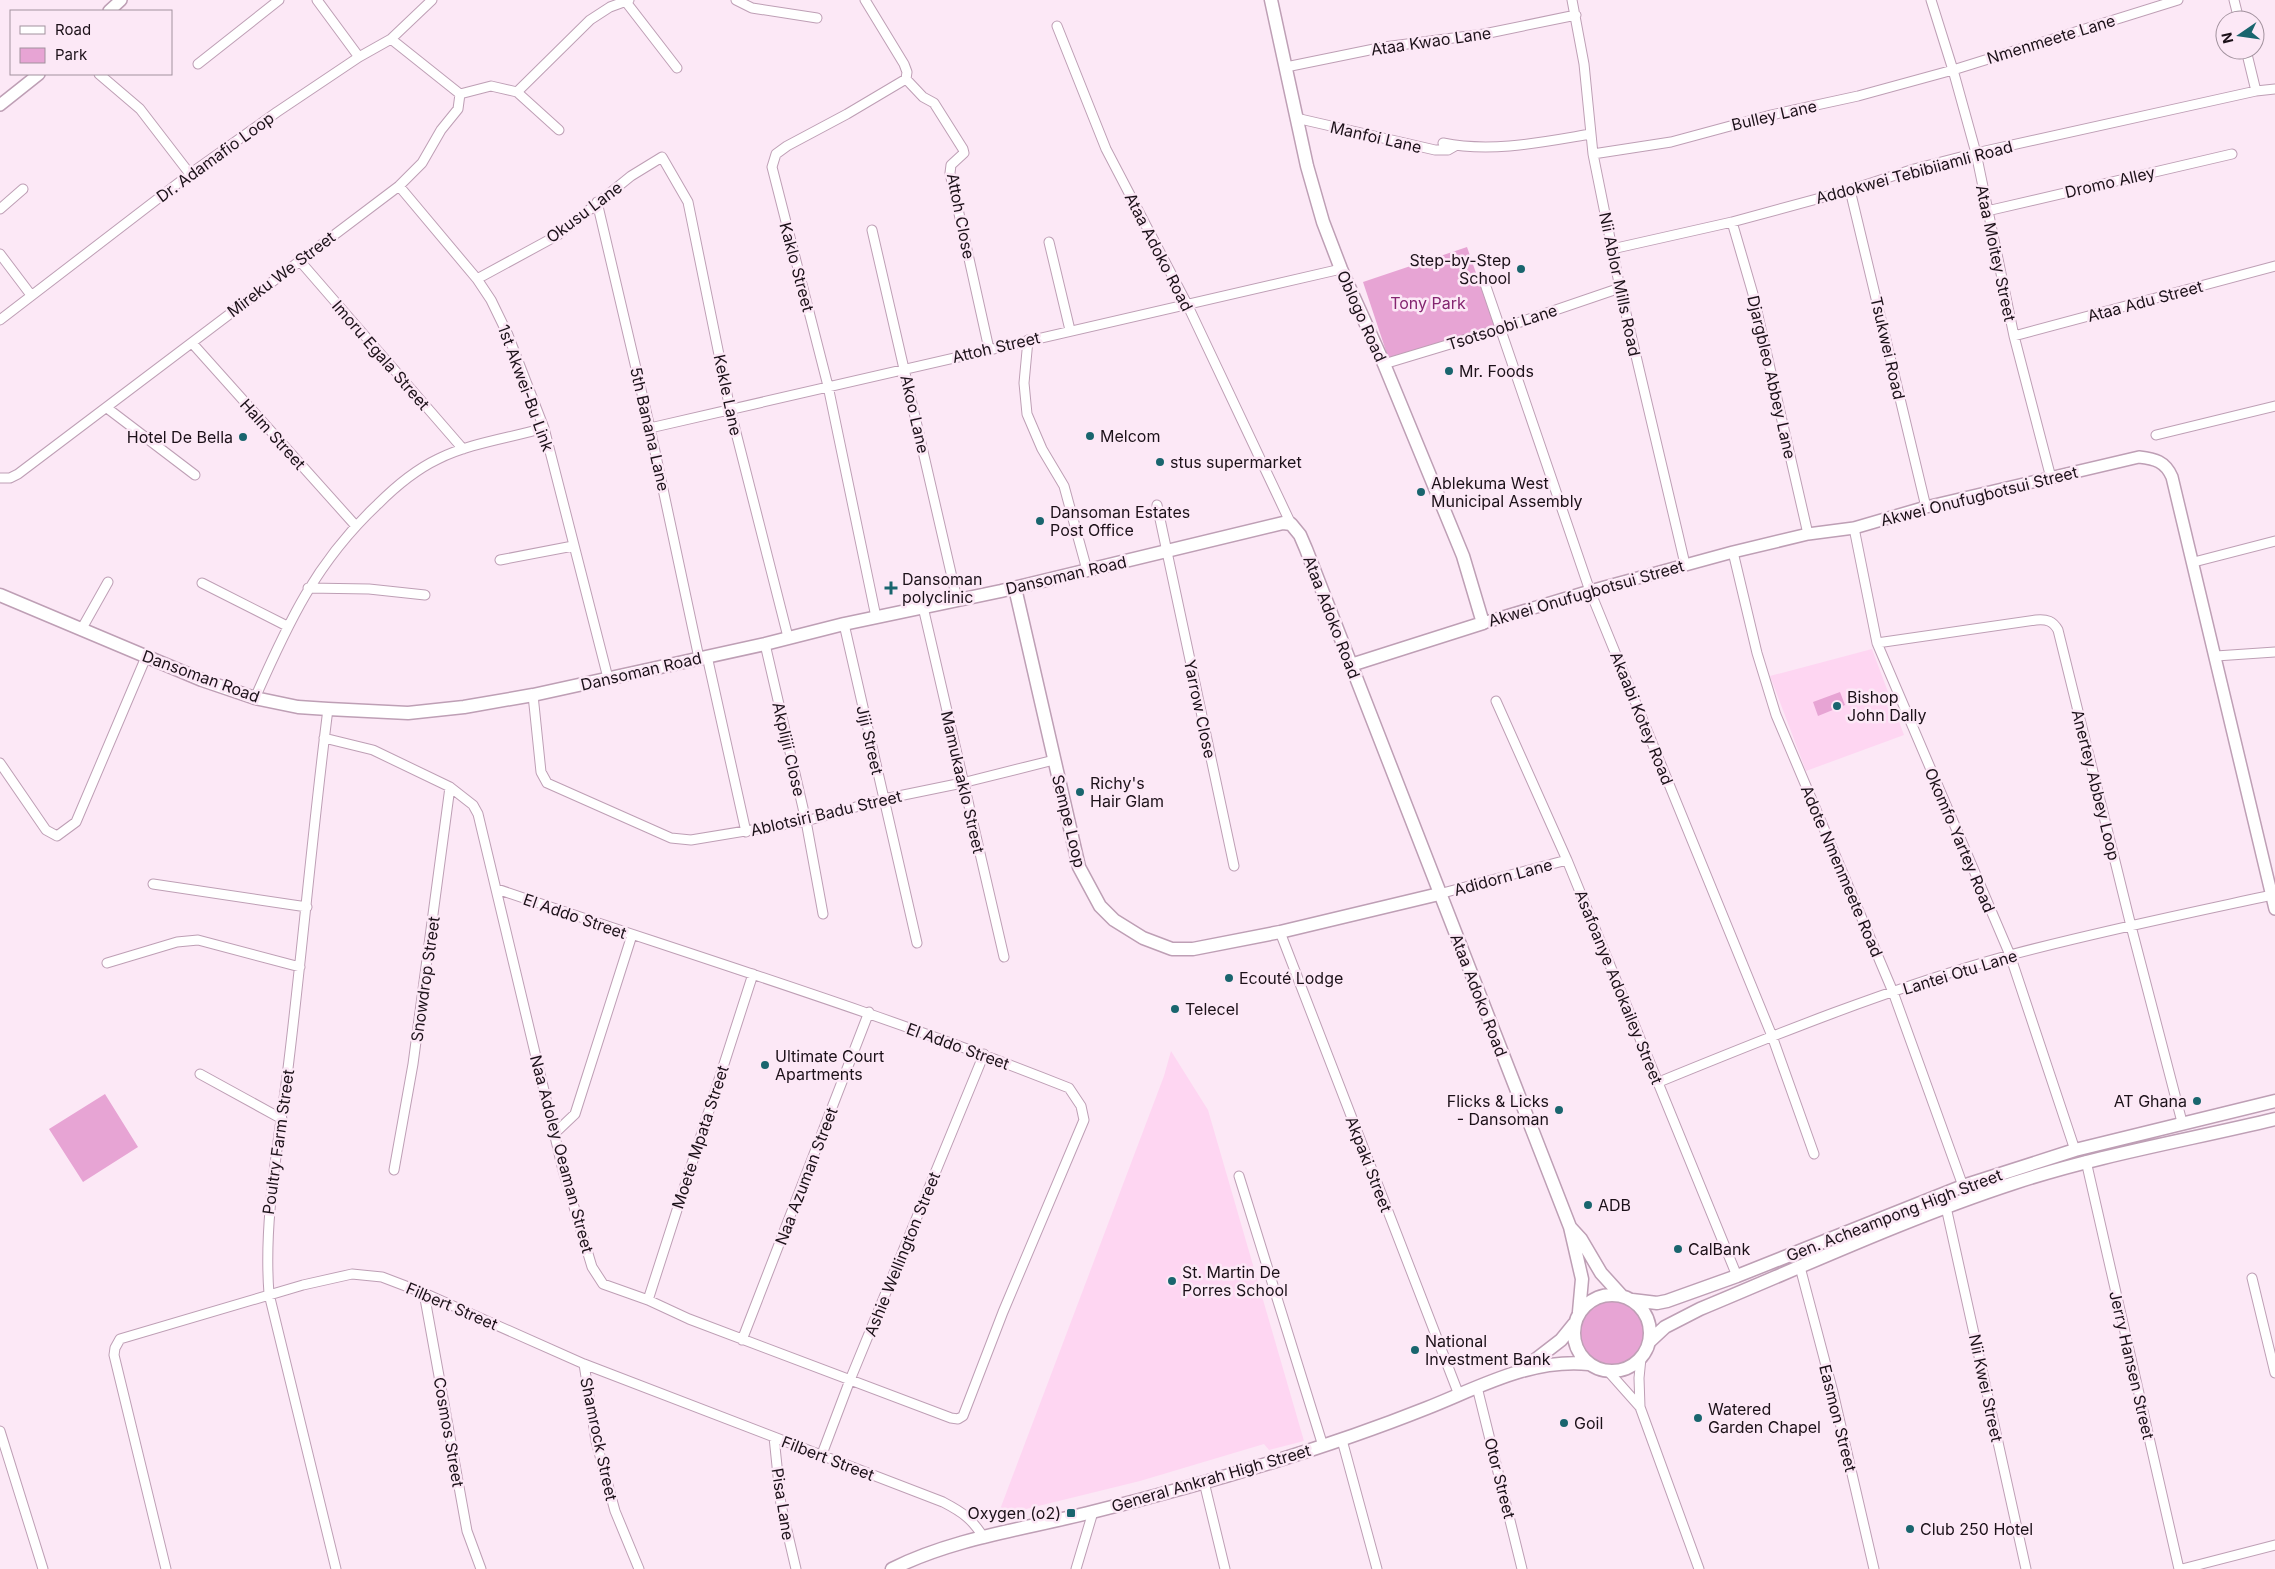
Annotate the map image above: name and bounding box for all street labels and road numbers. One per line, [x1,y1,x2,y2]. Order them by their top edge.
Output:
street label: Nmenmeete Lane [1984,10,2118,68]
street label: Ataa Kwao Lane [1370,23,1492,59]
street label: Bulley Lane [1729,95,1819,135]
street label: Dr. Adamafio Loop [152,108,278,206]
street label: Manfoi Lane [1328,117,1424,157]
street label: Addokwei Tebibiiamli Road [1813,136,2015,208]
street label: Dromo Alley [2063,162,2157,202]
street label: Attoh Close [943,171,979,261]
street label: Okusu Lane [542,177,626,247]
street label: Ataa Moitey Street [1972,183,2020,323]
street label: Ataa Adoko Road [1121,190,1197,314]
street label: Nii Ablor Mills Road [1595,210,1645,358]
street label: Kaklo Street [775,220,819,314]
street label: Mireku We Street [223,227,339,321]
street label: Oblogo Road [1333,267,1391,365]
street label: Ataa Adu Street [2085,276,2205,326]
street label: Djargbleo Abbey Lane [1743,293,1801,461]
street label: Tsukwei Road [1866,295,1910,401]
street label: Imoru Egala Street [328,296,434,414]
street label: Tsotsoobi Lane [1444,300,1560,354]
street label: 1st Akwei-Bu Link [494,322,558,454]
street label: Attoh Street [950,327,1042,367]
street label: Kekle Lane [710,352,746,438]
street label: 5th Banana Lane [626,365,674,493]
street label: Akoo Lane [896,373,934,455]
street label: Halm Street [236,394,310,474]
street label: Akwei Onufugbotsui Street [1878,462,2080,530]
street label: Dansoman Road [1004,551,1128,599]
street label: Ataa Adoko Road [1299,553,1365,681]
street label: Akwei Onufugbotsui Street [1486,555,1686,631]
street label: Dansoman Road [140,645,262,707]
street label: Dansoman Road [579,647,703,695]
street label: Akaabi Kotey Road [1606,648,1678,788]
street label: Yarrow Close [1180,658,1220,760]
street label: Akplijii Close [768,700,810,798]
street label: Jiji Street [852,703,888,777]
street label: Anertey Abbey Loop [2068,707,2124,863]
street label: Mamukaaklo Street [937,709,989,855]
street label: Okomfo Yartey Road [1921,765,1999,915]
street label: Sempe Loop [1048,772,1090,870]
street label: Adote Nmenmeete Road [1797,782,1887,960]
street label: Ablotsiri Badu Street [748,786,904,840]
street label: Adidorn Lane [1452,854,1554,900]
street label: Asafoanye Adokailey Street [1571,887,1667,1087]
street label: El Addo Street [521,889,629,943]
street label: Snowdrop Street [406,915,444,1043]
street label: Ataa Adoko Road [1446,931,1512,1059]
street label: Lantei Otu Lane [1900,945,2020,999]
street label: El Addo Street [904,1018,1012,1074]
street label: Naa Adoley Oeaman Street [526,1053,598,1255]
street label: Moete Mpata Street [667,1063,733,1211]
street label: Poultry Farm Street [258,1068,298,1216]
street label: Naa Azuman Street [771,1104,841,1248]
street label: Akpaki Street [1342,1113,1396,1215]
street label: Gen. Acheampong High Street [1783,1164,2005,1266]
street label: Ashie Wellington Street [860,1169,944,1339]
street label: Filbert Street [403,1278,501,1334]
street label: Jerry Hansen Street [2105,1289,2159,1441]
street label: Nii Kwei Street [1965,1332,2007,1444]
street label: Easmon Street [1815,1362,1861,1474]
street label: Cosmos Street [429,1375,469,1489]
street label: Shamrock Street [576,1375,622,1503]
street label: Filbert Street [779,1431,877,1485]
street label: Otor Street [1480,1436,1520,1520]
street label: General Ankrah High Street [1109,1440,1313,1516]
street label: Pisa Lane [767,1466,799,1542]

